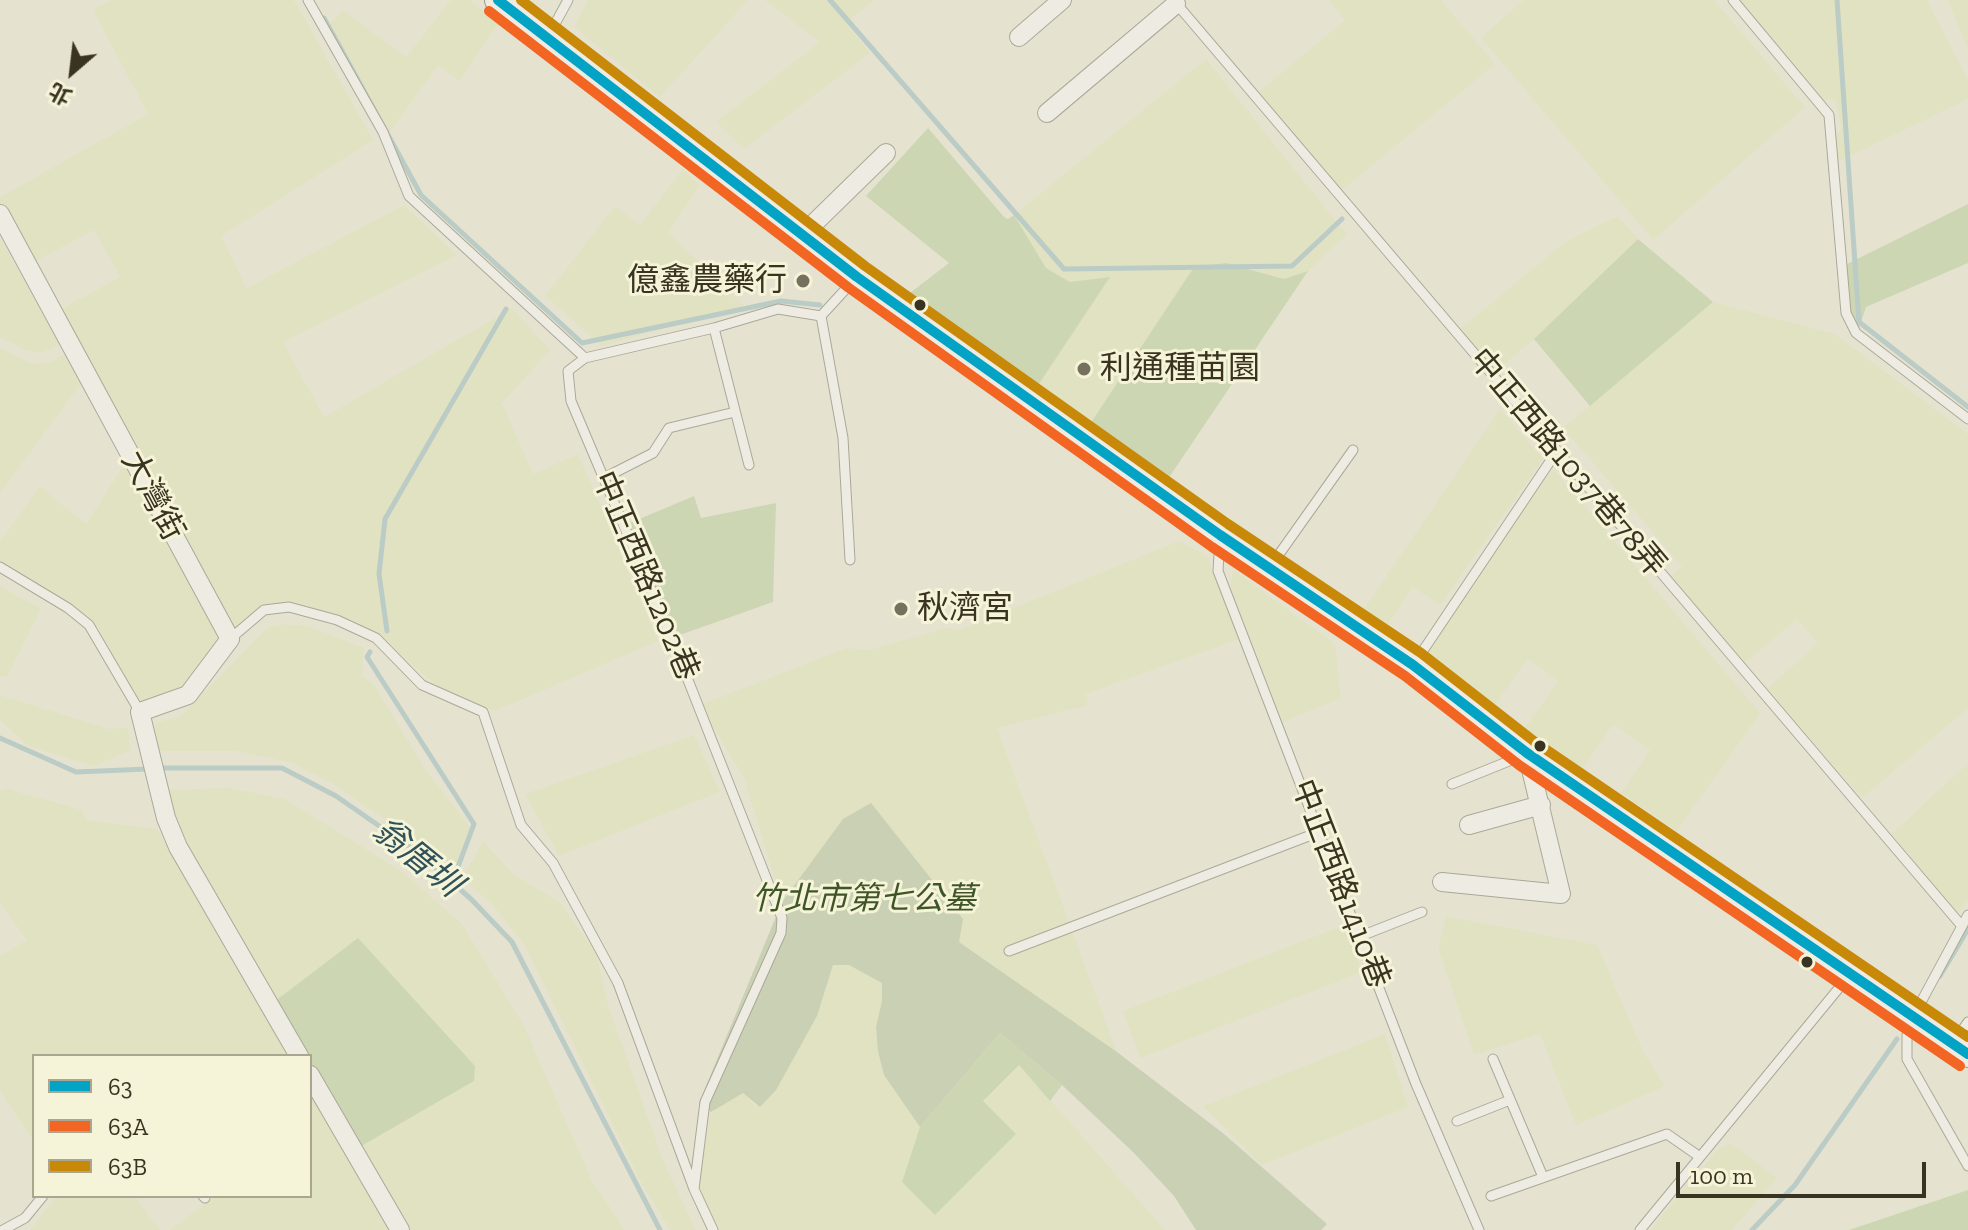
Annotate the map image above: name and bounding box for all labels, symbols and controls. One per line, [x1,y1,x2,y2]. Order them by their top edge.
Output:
north arrow [32,32,112,112]
text: 北 [44,77,77,111]
place label: 億鑫農藥行 [627,262,787,300]
marker: 億鑫農藥行 [794,272,812,290]
unlabelled marker [912,297,928,313]
street label: 中正西路1037巷78弄 [1460,341,1674,585]
place label: 利通種苗園 [1100,350,1260,388]
marker: 利通種苗園 [1075,360,1093,378]
street label: 大灣街 [113,445,191,547]
street label: 中正西路1202巷 [584,466,706,686]
place label: 秋濟宮 [917,590,1013,628]
marker: 秋濟宮 [892,600,910,618]
unlabelled marker [1532,738,1548,754]
street label: 中正西路1410巷 [1283,774,1397,994]
water label: 翁厝圳 [364,810,468,906]
park label: 竹北市第七公墓 [752,881,976,919]
unlabelled marker [1799,954,1815,970]
legend [32,1054,312,1198]
text: 63 [108,1072,132,1101]
text: 63A [108,1112,148,1141]
scale bar [1680,1146,1930,1196]
text: 63B [108,1152,147,1181]
text: 100 m [1690,1161,1753,1190]

